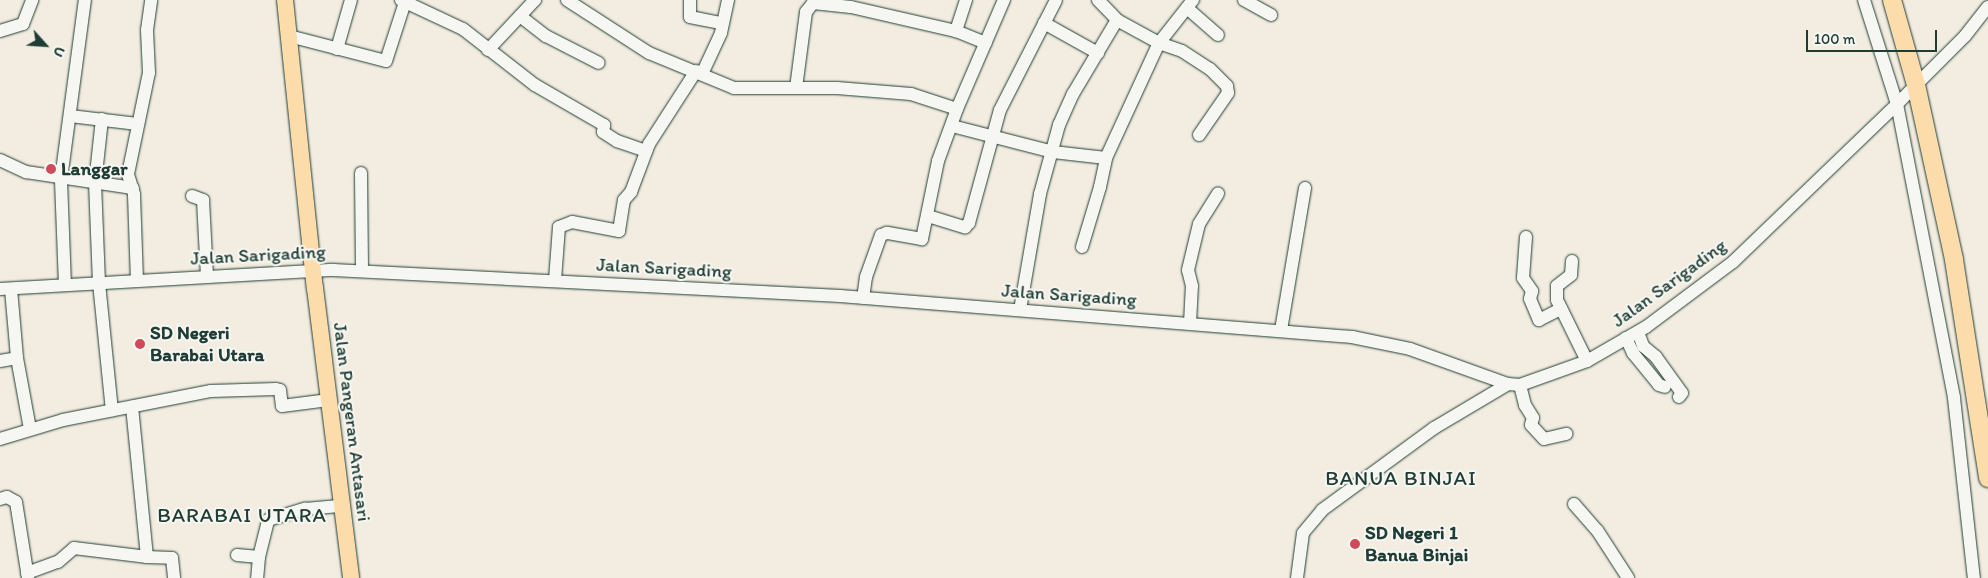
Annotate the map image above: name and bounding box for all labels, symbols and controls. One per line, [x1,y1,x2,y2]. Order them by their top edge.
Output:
north arrow [20,20,70,70]
scale bar [1808,20,1939,52]
text: 100 m [1814,30,1855,48]
text: U [49,44,69,60]
place label: Langgar [61,158,128,180]
marker: Langgar [45,163,57,175]
street label: Jalan Sarigading [1607,234,1731,332]
street label: Jalan Sarigading [190,240,326,270]
street label: Jalan Sarigading [596,253,732,283]
street label: Jalan Sarigading [1000,279,1138,311]
street label: Jalan Pangeran Antasari [328,321,376,523]
place label: SD Negeri Barabai Utara [150,322,264,366]
marker: SD Negeri Barabai Utara [134,338,146,350]
district label: BANUA BINJAI [1323,465,1479,491]
district label: BARABAI UTARA [154,502,330,528]
place label: SD Negeri 1 Banua Binjai [1365,522,1469,566]
marker: SD Negeri 1 Banua Binjai [1349,538,1361,550]

